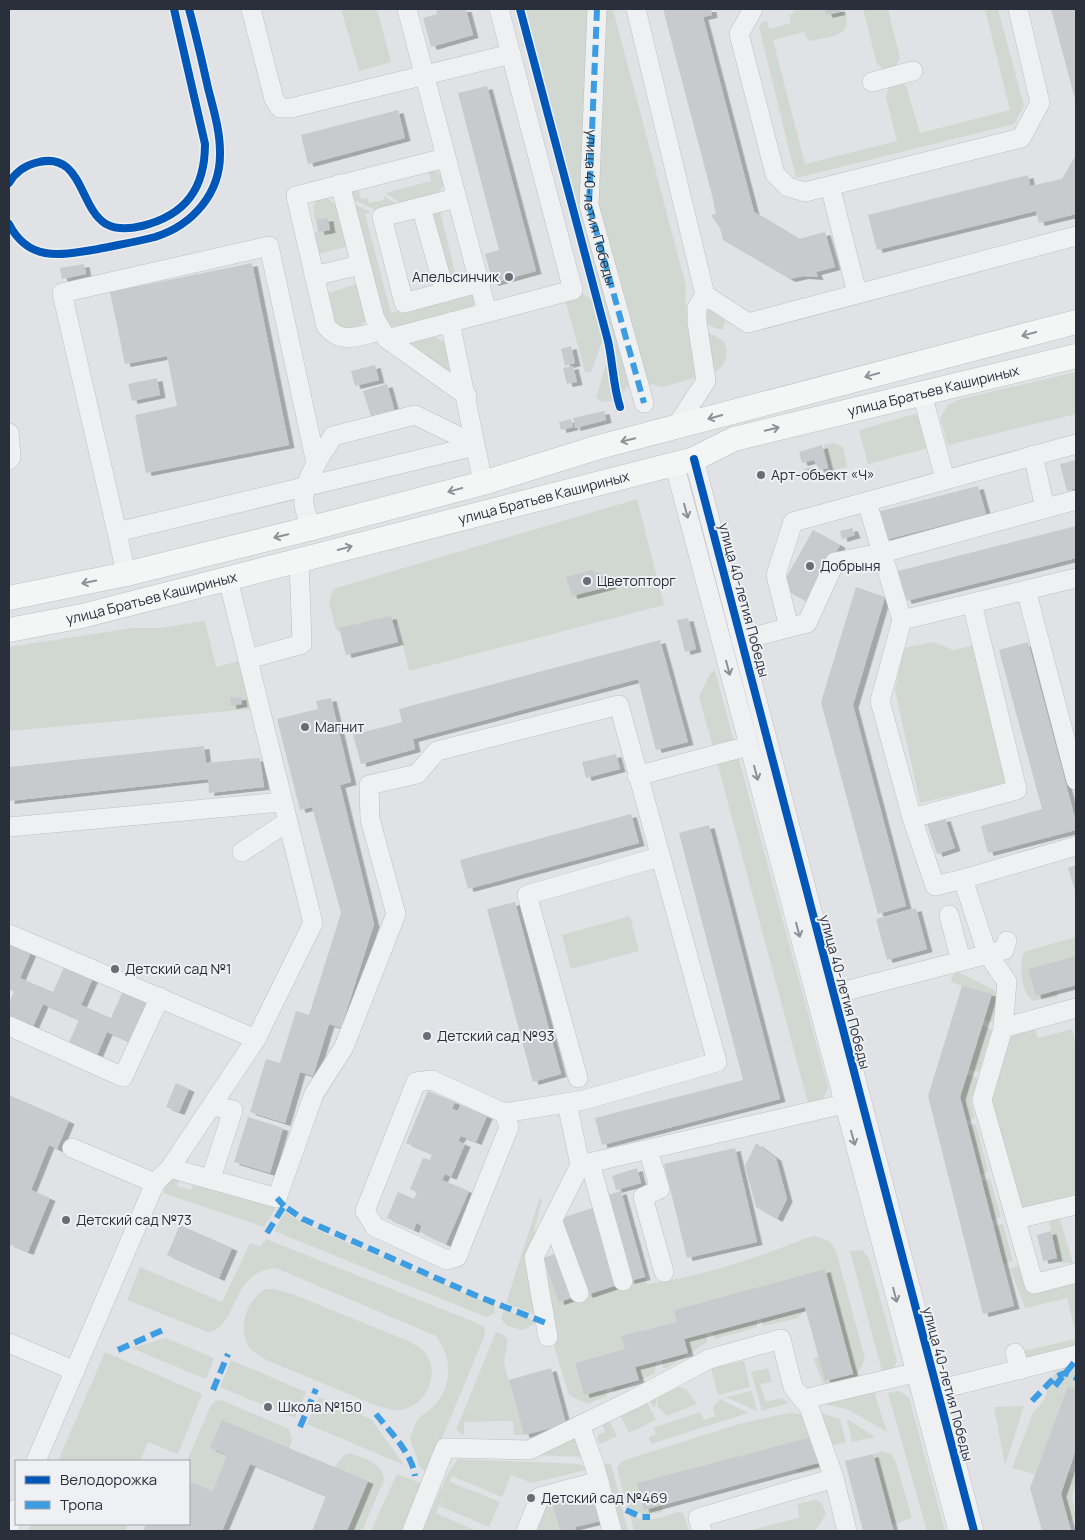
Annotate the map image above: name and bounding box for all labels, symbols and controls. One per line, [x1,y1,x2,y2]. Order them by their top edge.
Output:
street label: улица 40-летия Победы [580,129,621,288]
place label: Апельсинчик [412,267,500,286]
marker: Апельсинчик [503,271,515,283]
one-way arrow [1022,330,1038,339]
street label: улица Братьев Кашириных [845,360,1022,420]
one-way arrow [864,371,880,380]
one-way arrow [707,412,723,422]
one-way arrow [763,424,779,433]
one-way arrow [620,436,636,445]
place label: Арт-объект «Ч» [771,465,874,484]
street label: улица Братьев Кашириных [456,466,632,528]
marker: Арт-объект «Ч» [755,469,767,481]
one-way arrow [447,486,463,495]
one-way arrow [682,502,691,518]
street label: улица 40-летия Победы [715,521,774,679]
one-way arrow [273,532,289,541]
one-way arrow [337,543,353,552]
place label: Добрыня [820,556,880,575]
marker: Добрыня [804,560,816,572]
street label: улица Братьев Кашириных [64,566,240,628]
place label: Цветопторг [597,571,676,590]
marker: Цветопторг [581,575,593,587]
one-way arrow [81,578,97,587]
one-way arrow [723,659,733,675]
place label: Магнит [315,717,364,736]
marker: Магнит [299,721,311,733]
one-way arrow [751,765,761,781]
street label: улица 40-летия Победы [816,913,875,1071]
one-way arrow [794,922,803,938]
place label: Детский сад №1 [125,959,231,978]
marker: Детский сад №1 [109,963,121,975]
place label: Детский сад №93 [437,1026,554,1045]
marker: Детский сад №93 [421,1030,433,1042]
one-way arrow [849,1130,858,1146]
place label: Детский сад №73 [76,1210,192,1229]
marker: Детский сад №73 [60,1214,72,1226]
one-way arrow [891,1287,900,1303]
street label: улица 40-летия Победы [919,1305,978,1463]
place label: Школа №150 [278,1397,362,1416]
marker: Школа №150 [262,1401,274,1413]
legend [15,1460,190,1525]
text: Велодорожка [60,1469,157,1490]
place label: Детский сад №469 [541,1488,667,1507]
marker: Детский сад №469 [525,1492,537,1504]
text: Тропа [60,1494,103,1515]

